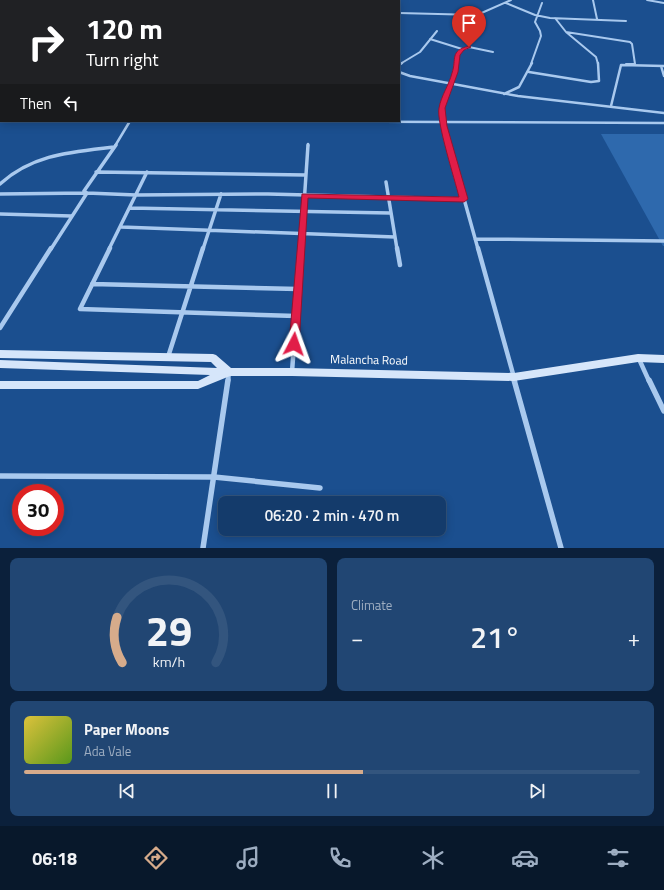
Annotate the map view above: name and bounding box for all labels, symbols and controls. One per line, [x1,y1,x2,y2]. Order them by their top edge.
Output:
pin [452,6,486,47]
text: 120 m [86,7,163,50]
icon: arrive [458,12,480,34]
icon: right [20,16,72,68]
text: Turn right [86,46,159,73]
text: Then [20,92,52,115]
icon: left [60,92,82,114]
position arrow [273,323,315,365]
street label: Malancha Road [330,349,408,370]
speed limit sign: 30 [12,484,64,536]
text: 06:20 · 2 min · 470 m [265,504,399,527]
text: Climate [351,595,392,615]
text: 29 [145,598,192,661]
text: 21° [470,614,521,660]
text: − [351,621,363,655]
text: + [628,621,640,655]
text: km/h [152,650,185,672]
text: Paper Moons [84,718,169,741]
text: Ada Vale [84,741,131,761]
icon: previous [116,780,138,802]
icon: pause [321,780,343,802]
icon: next [526,780,548,802]
icon: directions [142,844,170,872]
icon: music [234,844,262,872]
icon: phone [326,844,354,872]
icon: climate [419,844,447,872]
icon: car [511,844,539,872]
icon: filters [604,844,632,872]
text: 06:18 [32,845,77,872]

